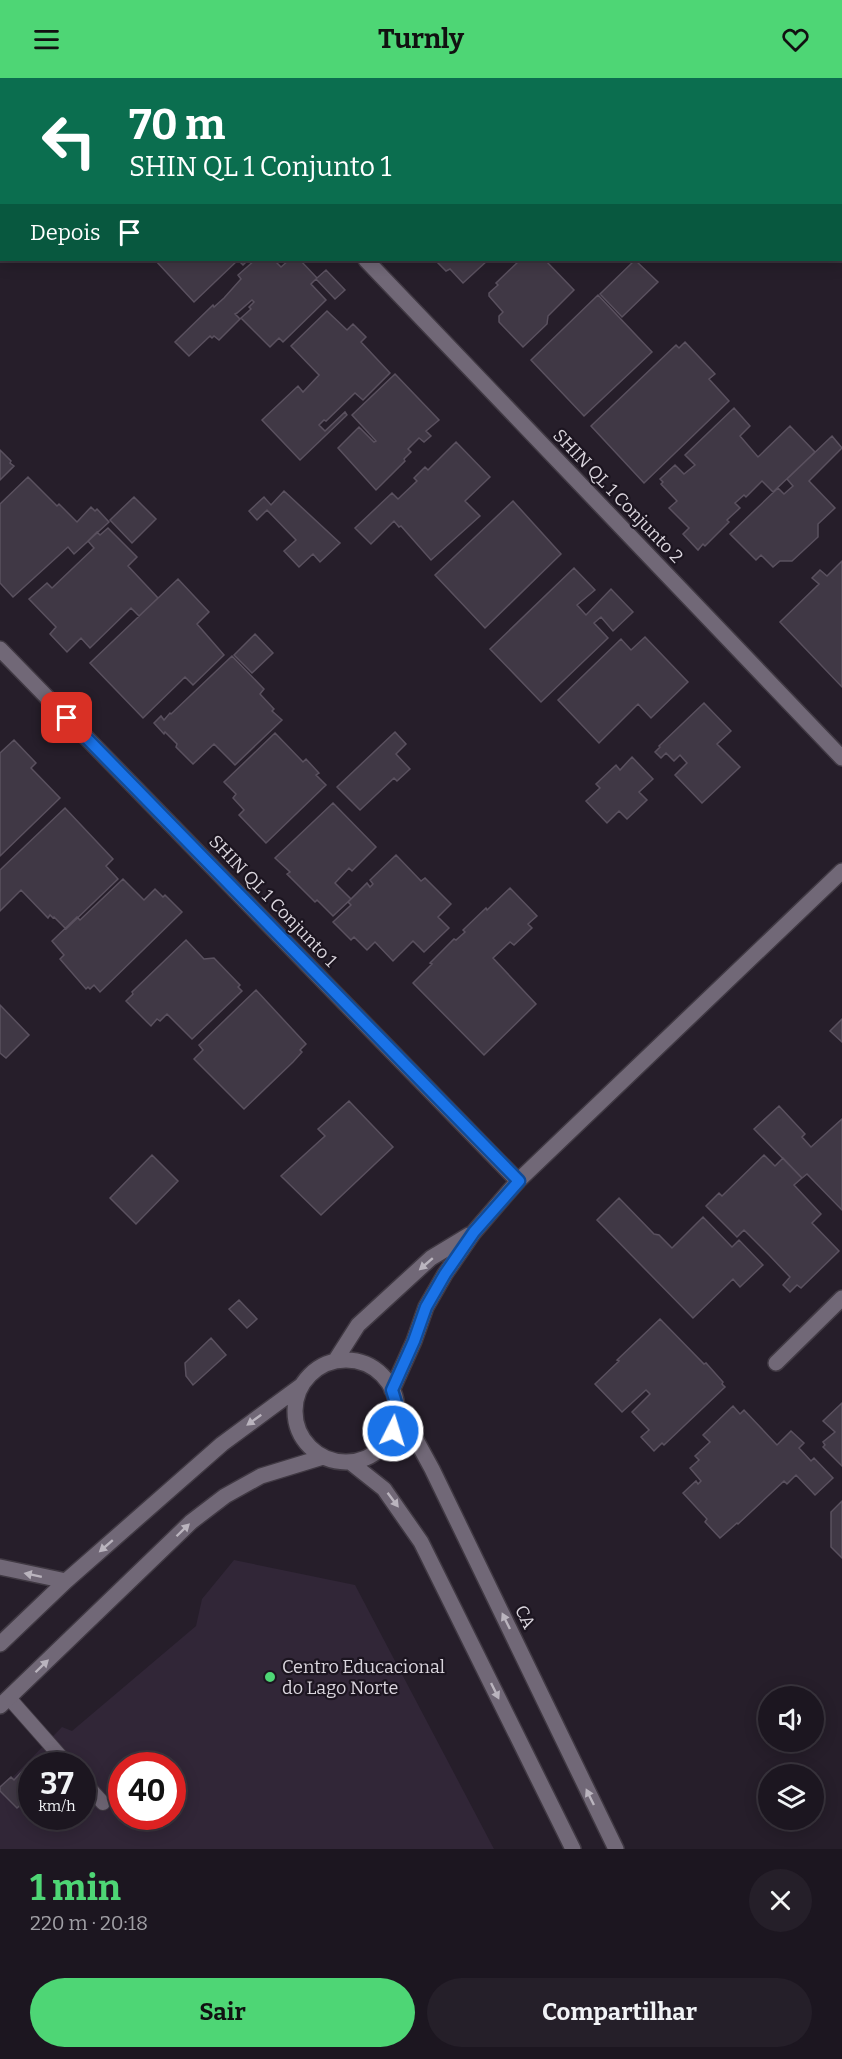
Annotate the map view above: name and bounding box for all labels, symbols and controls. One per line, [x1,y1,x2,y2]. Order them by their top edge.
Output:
icon: menu [30,23,63,56]
text: Turnly [378,23,464,55]
icon: heart [779,23,812,56]
text: 70 m [129,100,225,150]
icon: left [30,102,108,180]
text: SHIN QL 1 Conjunto 1 [129,151,391,183]
icon: arrive [113,216,146,249]
text: Depois [30,219,101,246]
street label: SHIN QL 1 Conjunto 2 [548,425,688,567]
pin [41,692,92,743]
icon: arrive [50,701,83,734]
street label: SHIN QL 1 Conjunto 1 [204,830,342,972]
one-way arrow [418,1257,434,1270]
position arrow [361,1399,425,1463]
one-way arrow [247,1414,263,1426]
one-way arrow [387,1493,399,1508]
one-way arrow [175,1524,189,1538]
one-way arrow [99,1539,114,1552]
one-way arrow [23,1569,42,1579]
street label: CA [510,1602,540,1633]
one-way arrow [501,1612,511,1630]
place label: Centro Educacional do Lago Norte [282,1656,445,1699]
one-way arrow [35,1659,50,1673]
marker: Centro Educacional do Lago Norte [263,1670,277,1684]
one-way arrow [490,1682,499,1699]
map controls [758,1686,824,1830]
button: sound [758,1686,824,1752]
speed limit sign: 40 [108,1752,186,1830]
button: layers [758,1764,824,1830]
text: 37 [40,1766,74,1802]
one-way arrow [586,1788,595,1805]
text: km/h [38,1797,76,1815]
text: 1 min [30,1866,121,1910]
button: close [749,1869,812,1932]
text: 220 m · 20:18 [30,1911,148,1935]
button: Sair [30,1978,415,2047]
button: Compartilhar [427,1978,812,2047]

